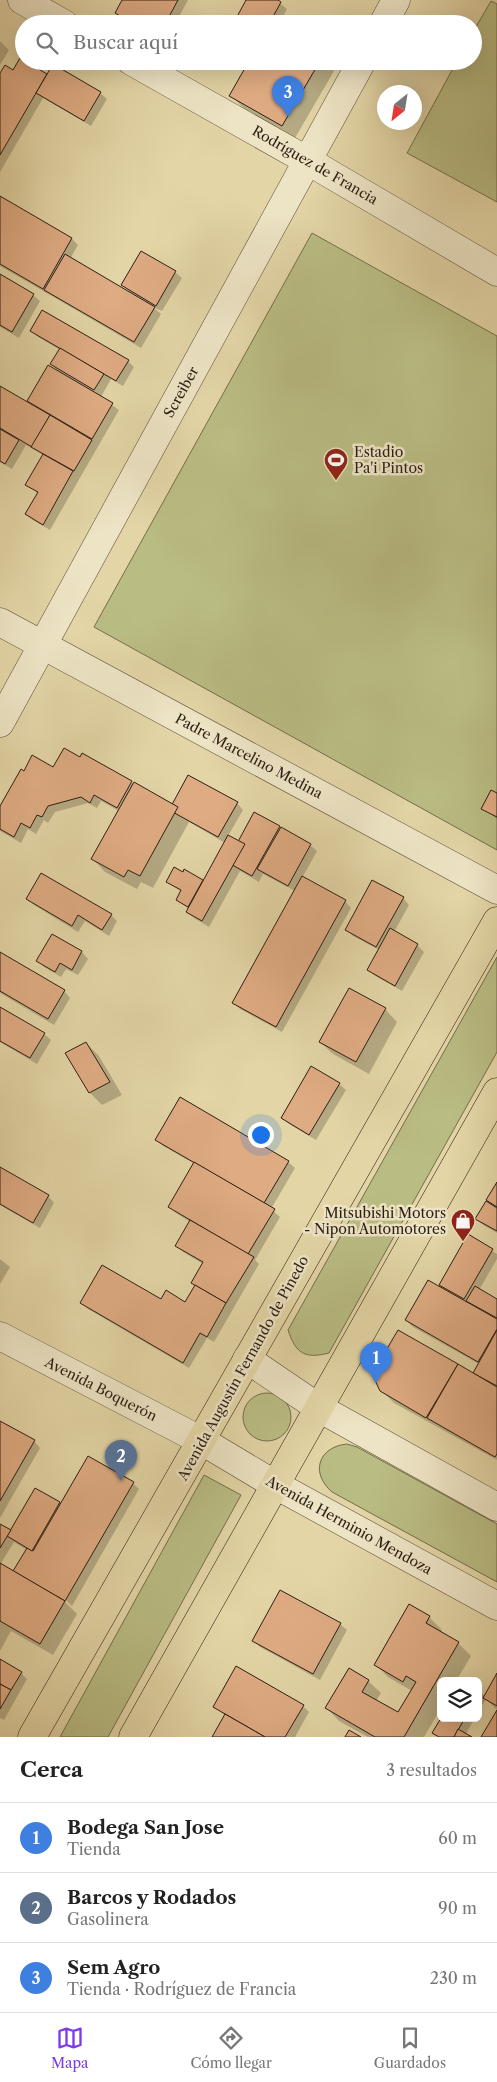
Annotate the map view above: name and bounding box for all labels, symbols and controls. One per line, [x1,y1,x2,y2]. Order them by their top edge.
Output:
search box [15,15,482,70]
icon: search [33,29,61,57]
text: Buscar aquí [73,31,178,54]
pin: 3 [272,76,304,117]
north arrow [377,85,422,130]
street label: Rodríguez de Francia [249,122,382,209]
street label: Screiber [160,363,202,421]
place label: Estadio Pa'i Pintos [354,443,423,477]
sports icon: Estadio Pa'i Pintos [323,447,349,481]
street label: Padre Marcelino Medina [172,709,326,803]
your location [248,1122,274,1148]
place label: Mitsubishi Motors - Nipon Automotores [304,1204,446,1238]
shop icon: Mitsubishi Motors - Nipon Automotores [450,1208,476,1242]
street label: Avenida Augustín Fernando de Pinedo [173,1252,313,1484]
pin: 1 [360,1342,392,1383]
street label: Avenida Boquerón [41,1353,160,1425]
pin: 2 [105,1440,137,1481]
street label: Avenida Herminio Mendoza [262,1471,436,1579]
map controls [437,1677,482,1722]
button: layers [437,1677,482,1722]
text: Cerca [20,1757,83,1782]
text: 3 resultados [386,1760,477,1780]
text: Bodega San Jose [67,1816,224,1839]
text: 1 [32,1828,40,1848]
text: 60 m [438,1828,477,1848]
text: Tienda [67,1839,121,1859]
text: Barcos y Rodados [67,1886,236,1909]
text: 2 [31,1898,41,1918]
text: 90 m [438,1898,477,1918]
text: Gasolinera [67,1909,149,1929]
text: Sem Agro [67,1956,160,1979]
text: 3 [31,1968,41,1988]
text: 230 m [430,1968,477,1988]
text: Tienda · Rodríguez de Francia [67,1979,296,1999]
tab: Mapa [51,2024,88,2072]
tab: Cómo llegar [190,2024,272,2072]
tab: Guardados [374,2024,446,2072]

